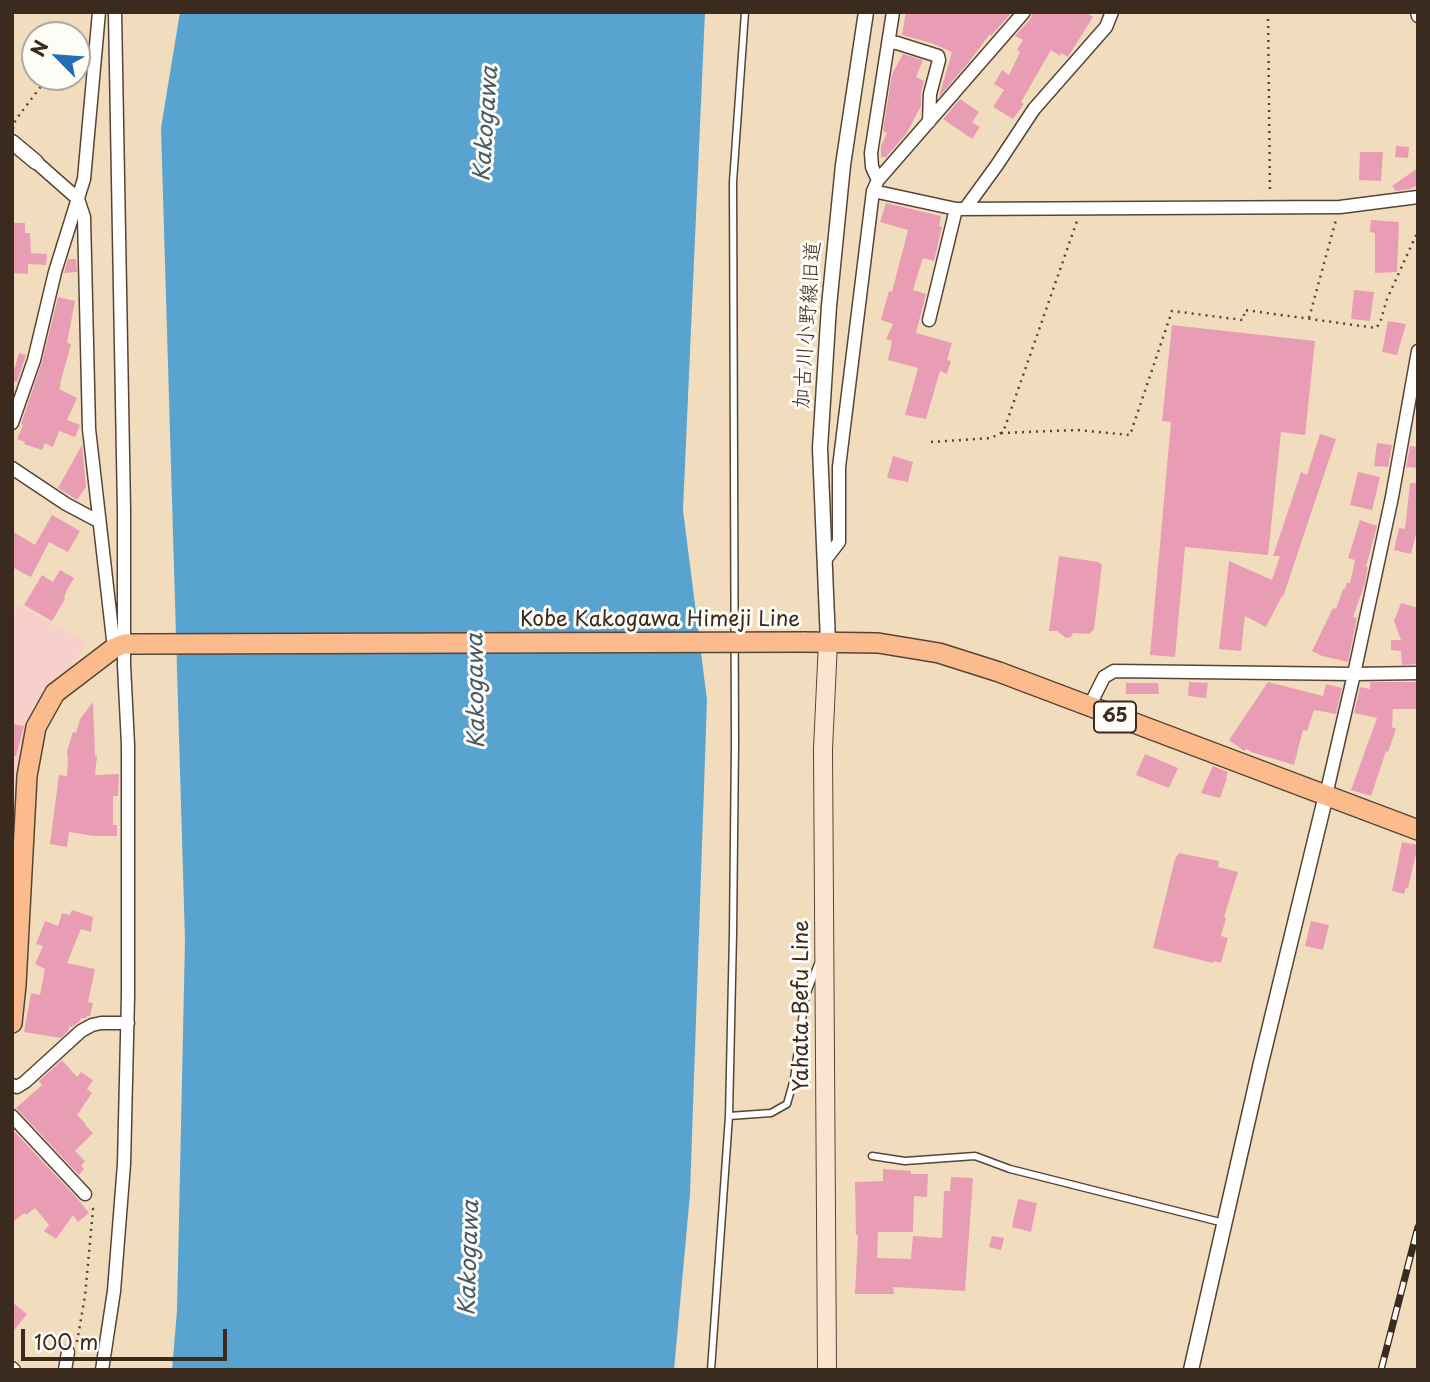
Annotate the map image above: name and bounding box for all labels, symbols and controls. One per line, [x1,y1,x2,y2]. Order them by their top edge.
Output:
north arrow [21,21,91,91]
text: N [23,35,55,61]
water label: Kakogawa [469,65,505,183]
street label: 加古川小野線旧道 [790,240,826,410]
street label: Kobe Kakogawa Himeji Line [520,607,800,633]
water label: Kakogawa [462,633,492,749]
road number: 65 [1094,702,1136,732]
street label: Yahata Befu Line [789,920,815,1092]
water label: Kakogawa [454,1200,486,1316]
scale bar [24,1316,231,1360]
text: 100 m [34,1325,98,1357]

